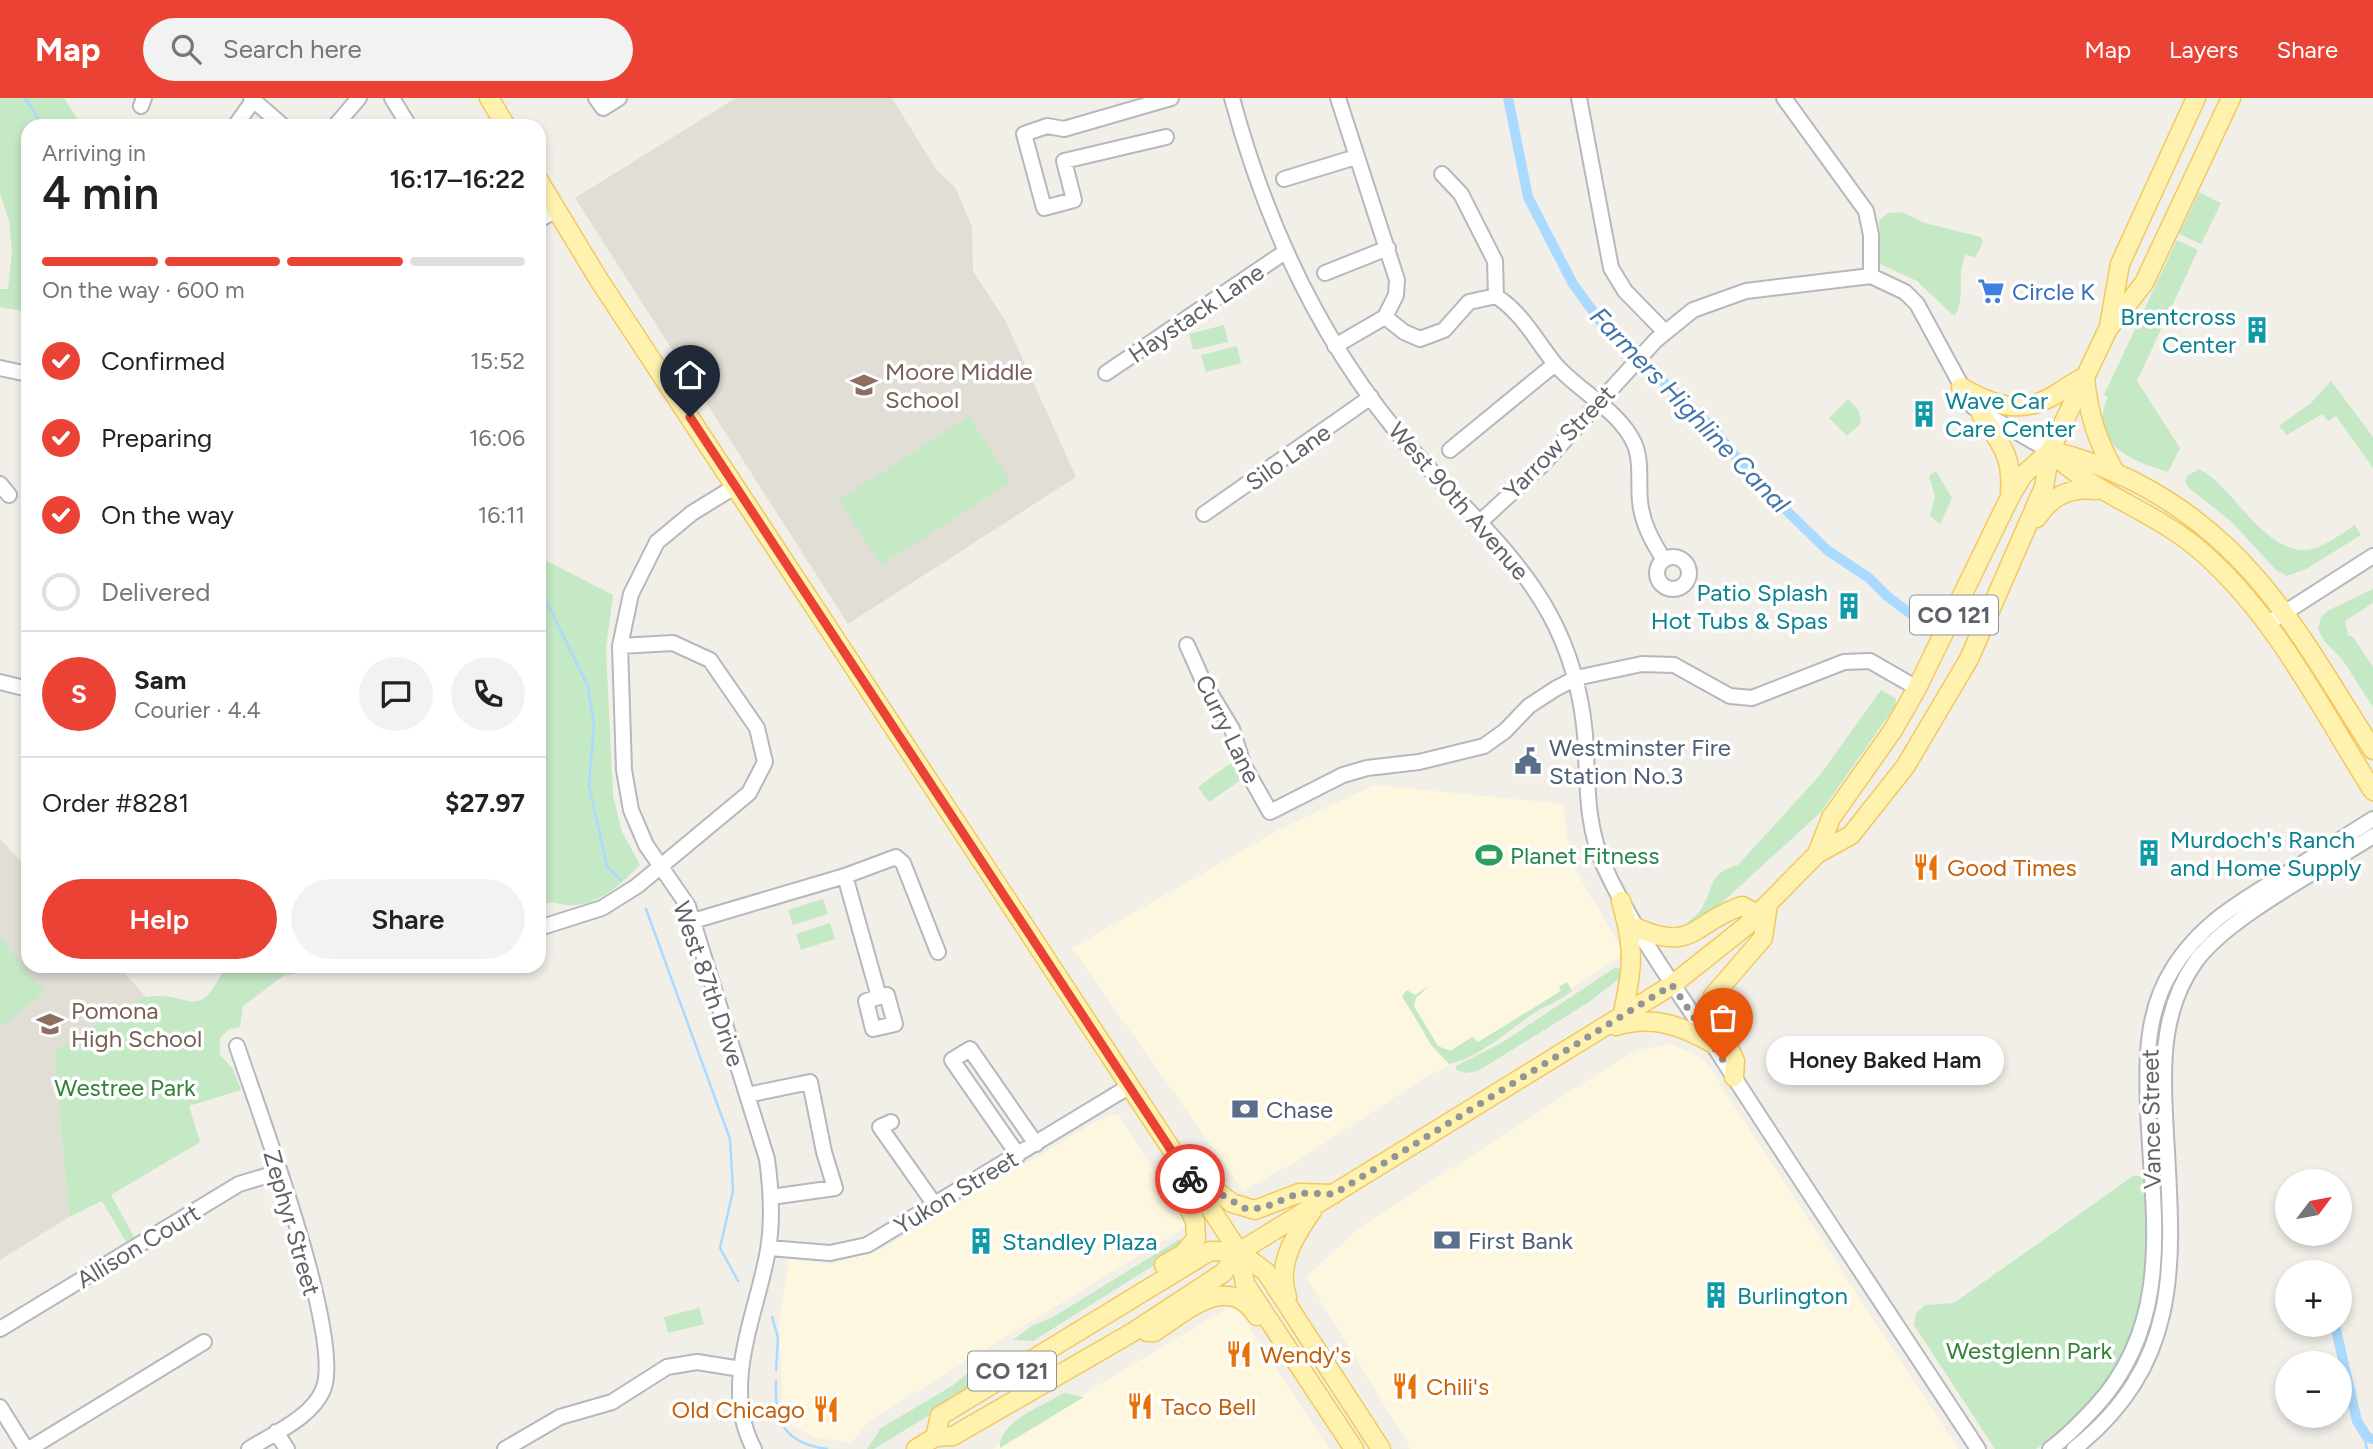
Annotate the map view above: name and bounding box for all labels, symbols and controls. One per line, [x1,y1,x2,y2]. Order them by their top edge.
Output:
search box [143,18,633,81]
text: Map [35,30,101,69]
icon: search [167,30,205,68]
text: Search here [223,33,362,65]
text: Map [2084,35,2131,64]
text: Layers [2169,35,2238,64]
text: Share [2276,35,2338,64]
text: Arriving in [42,139,146,167]
text: 16:17–16:22 [390,163,525,195]
text: 4 min [42,165,159,221]
street label: Haystack Lane [1123,257,1269,369]
text: On the way · 600 m [42,276,245,304]
supermarket icon: Circle K [1976,276,2006,306]
place label: Circle K [2012,277,2095,306]
water label: Farmers Highline Canal [1583,300,1797,520]
place label: Brentcross Center [2120,302,2236,359]
building icon: Brentcross Center [2242,315,2272,345]
icon: check [42,342,80,380]
text: Confirmed [101,345,225,377]
pin [660,345,720,417]
text: 15:52 [470,347,525,375]
icon: home [671,356,709,394]
place label: Moore Middle School [885,357,1033,414]
school or university icon: Moore Middle School [849,370,879,400]
street label: Yarrow Street [1497,379,1621,505]
place label: Wave Car Care Center [1945,386,2076,443]
building icon: Wave Car Care Center [1909,399,1939,429]
street label: West 90th Avenue [1382,416,1536,586]
street label: Silo Lane [1240,417,1336,497]
icon: check [42,419,80,457]
text: Preparing [101,422,212,454]
text: 16:06 [469,424,525,452]
icon: check [42,496,80,534]
text: On the way [101,499,234,531]
text: 16:11 [478,501,525,529]
text: Delivered [101,576,210,608]
place label: Patio Splash Hot Tubs & Spas [1651,578,1828,635]
building icon: Patio Splash Hot Tubs & Spas [1834,591,1864,621]
road number: CO 121 [1910,596,1998,635]
button: chat [359,657,433,731]
button: phone [451,657,525,731]
text: Sam [134,664,186,696]
street label: Curry Lane [1189,670,1267,788]
text: S [71,678,87,710]
text: Courier · 4.4 [134,696,261,724]
place label: Westminster Fire Station No.3 [1549,733,1731,790]
public building icon: Westminster Fire Station No.3 [1513,746,1543,776]
text: Order #8281 [42,787,189,819]
text: $27.97 [445,787,525,819]
place label: Murdoch's Ranch and Home Supply [2170,825,2362,882]
building icon: Murdoch's Ranch and Home Supply [2134,838,2164,868]
sports icon: Planet Fitness [1474,840,1504,870]
place label: Planet Fitness [1510,841,1659,870]
restaurant icon: Good Times [1911,852,1941,882]
place label: Good Times [1947,853,2077,882]
button: Help [42,879,277,959]
button: Share [291,879,525,959]
street label: West 87th Drive [667,898,751,1070]
pin [1693,988,1753,1060]
place label: Pomona High School [71,996,202,1053]
icon: bag [1704,999,1742,1037]
school or university icon: Pomona High School [35,1009,65,1039]
callout: Honey Baked Ham [1765,1035,2003,1084]
text: Honey Baked Ham [1789,1046,1981,1074]
street label: Vance Street [2135,1048,2167,1190]
park label: Westree Park [54,1073,196,1102]
bank icon: Chase [1230,1094,1260,1124]
place label: Chase [1266,1095,1333,1124]
street label: Yukon Street [889,1144,1023,1240]
courier [1155,1144,1225,1214]
street label: Zephyr Street [257,1147,327,1299]
icon: bike [1171,1160,1209,1198]
north arrow [2275,1169,2352,1246]
map controls [2275,1169,2352,1428]
street label: Allison Court [71,1198,205,1294]
bank icon: First Bank [1432,1225,1462,1255]
building icon: Standley Plaza [966,1226,996,1256]
place label: First Bank [1468,1226,1573,1255]
place label: Standley Plaza [1002,1227,1158,1256]
button: + [2275,1260,2352,1337]
building icon: Burlington [1701,1280,1731,1310]
place label: Burlington [1737,1281,1848,1310]
park label: Westglenn Park [1946,1336,2112,1365]
restaurant icon: Wendy's [1224,1339,1254,1369]
place label: Wendy's [1260,1340,1351,1369]
button: − [2275,1351,2352,1428]
road number: CO 121 [968,1352,1056,1390]
restaurant icon: Chili's [1390,1371,1420,1401]
place label: Chili's [1426,1372,1489,1401]
restaurant icon: Taco Bell [1125,1391,1155,1421]
place label: Taco Bell [1161,1392,1256,1421]
restaurant icon: Old Chicago [811,1394,841,1424]
place label: Old Chicago [672,1395,805,1424]

